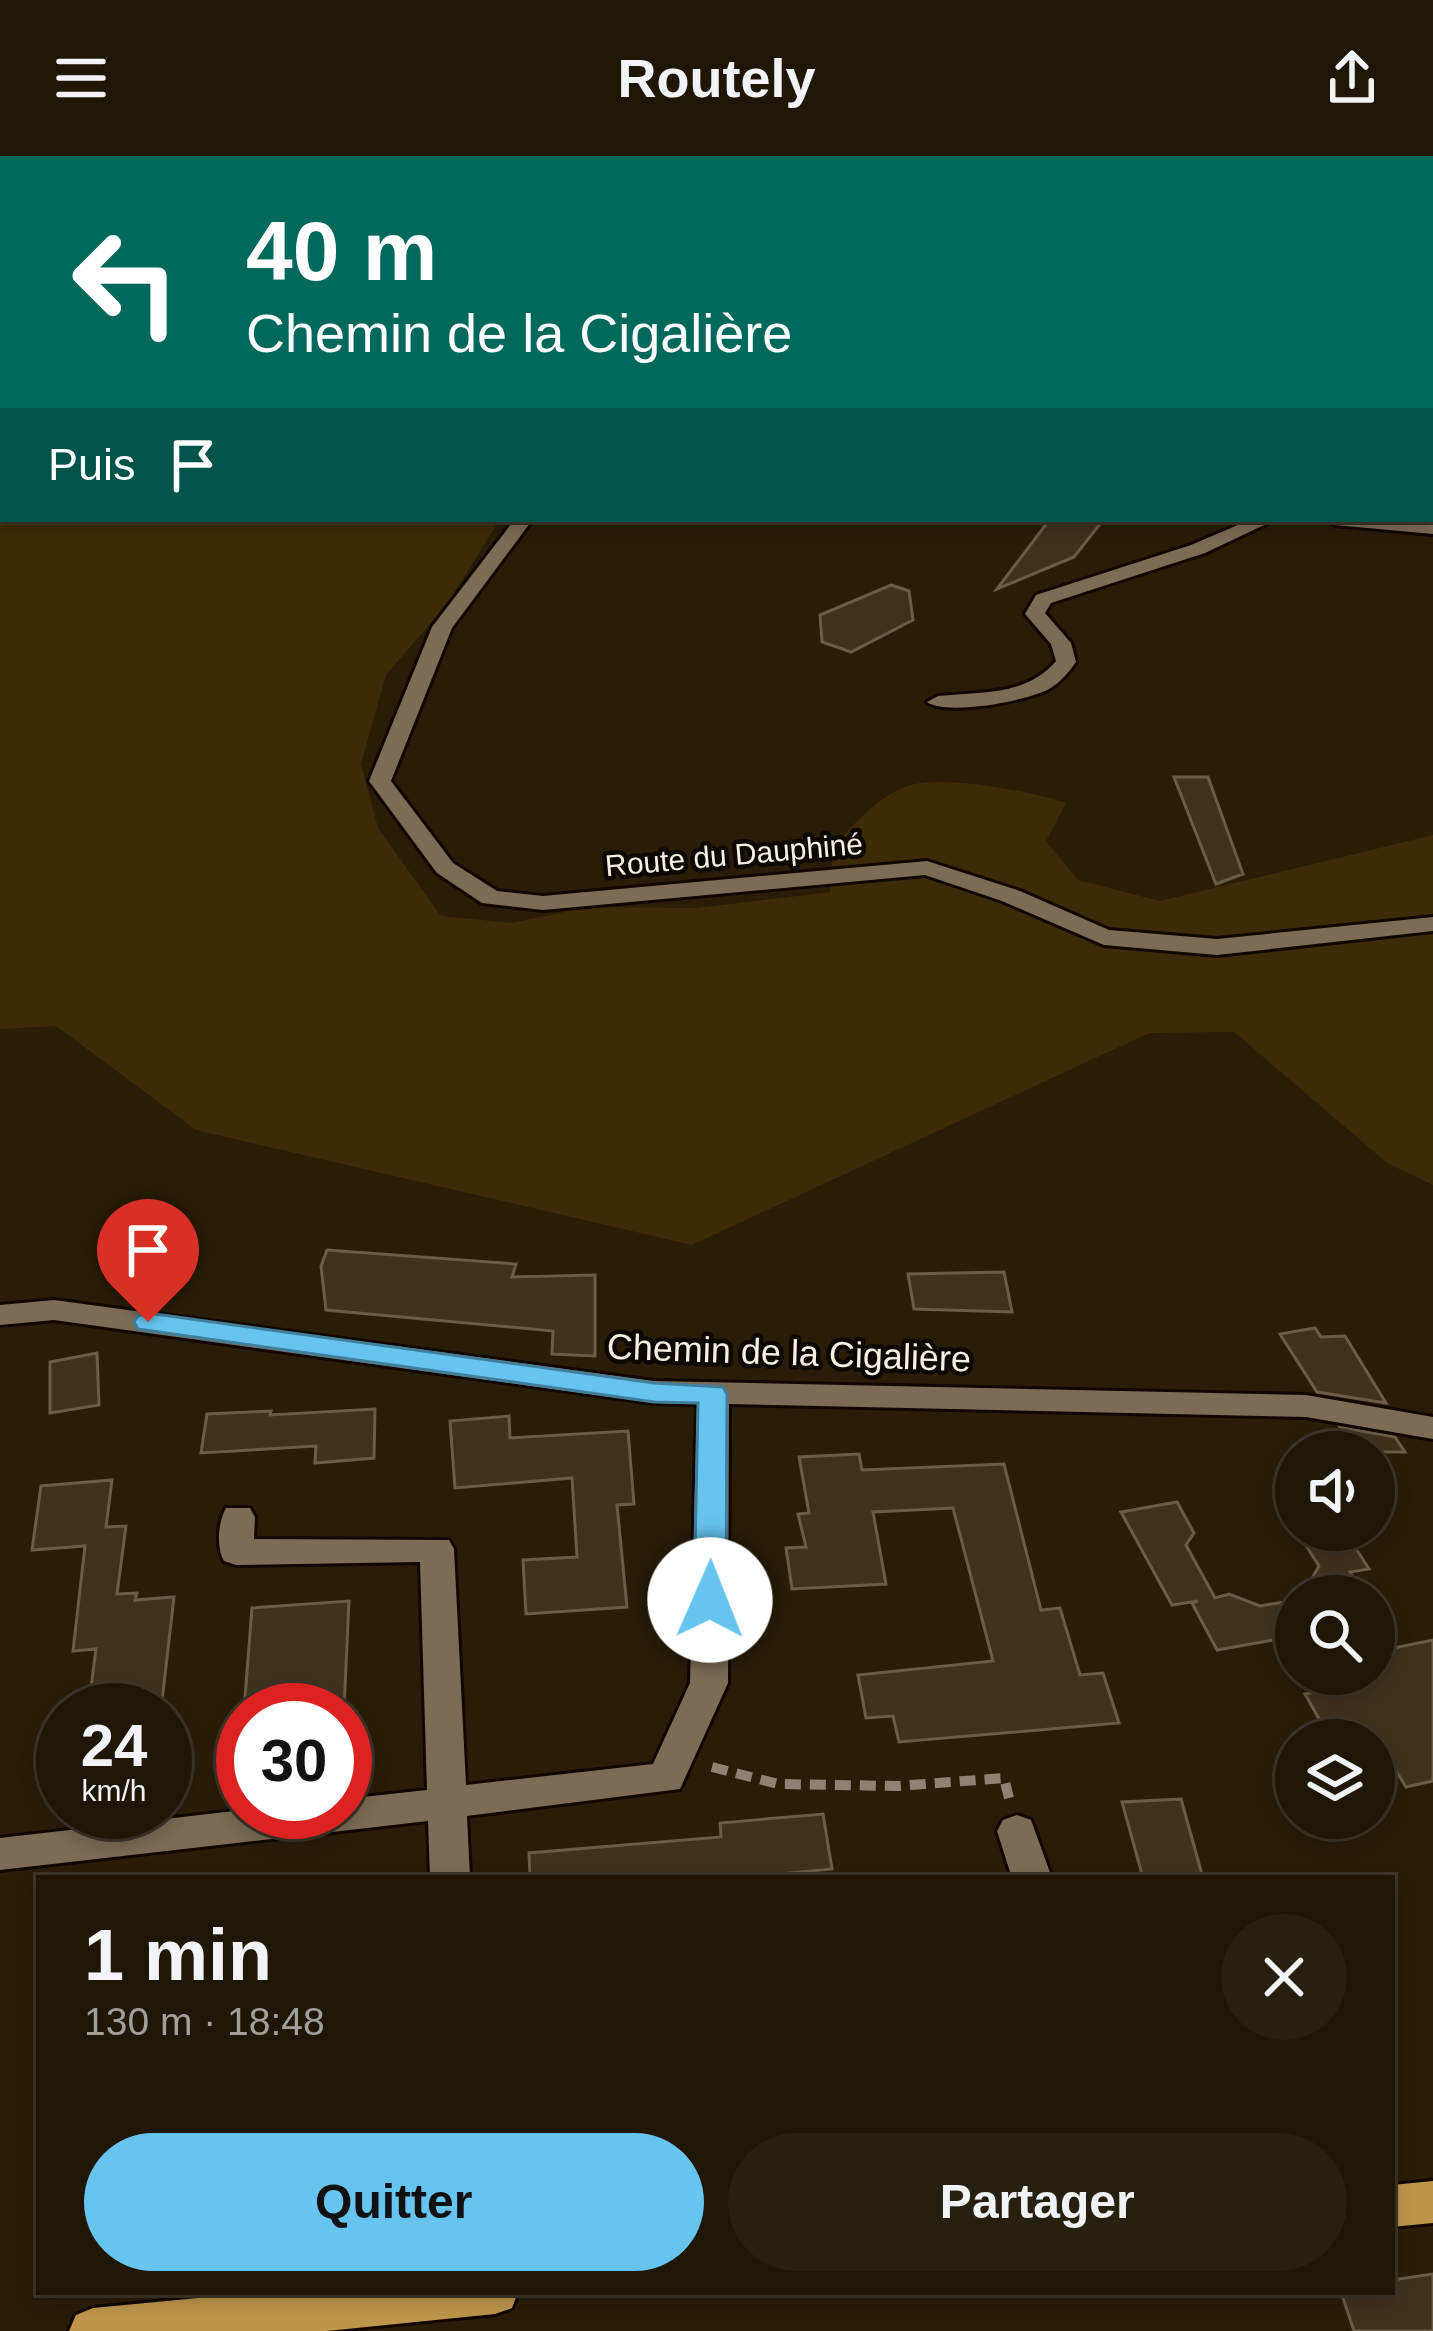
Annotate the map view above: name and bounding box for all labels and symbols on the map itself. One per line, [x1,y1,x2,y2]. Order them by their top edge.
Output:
street label: Route du Dauphiné [604,827,864,882]
pin [97,1199,199,1322]
street label: Chemin de la Cigalière [606,1326,972,1379]
position arrow [647,1537,773,1663]
speed limit sign: 30 [216,1683,372,1839]

